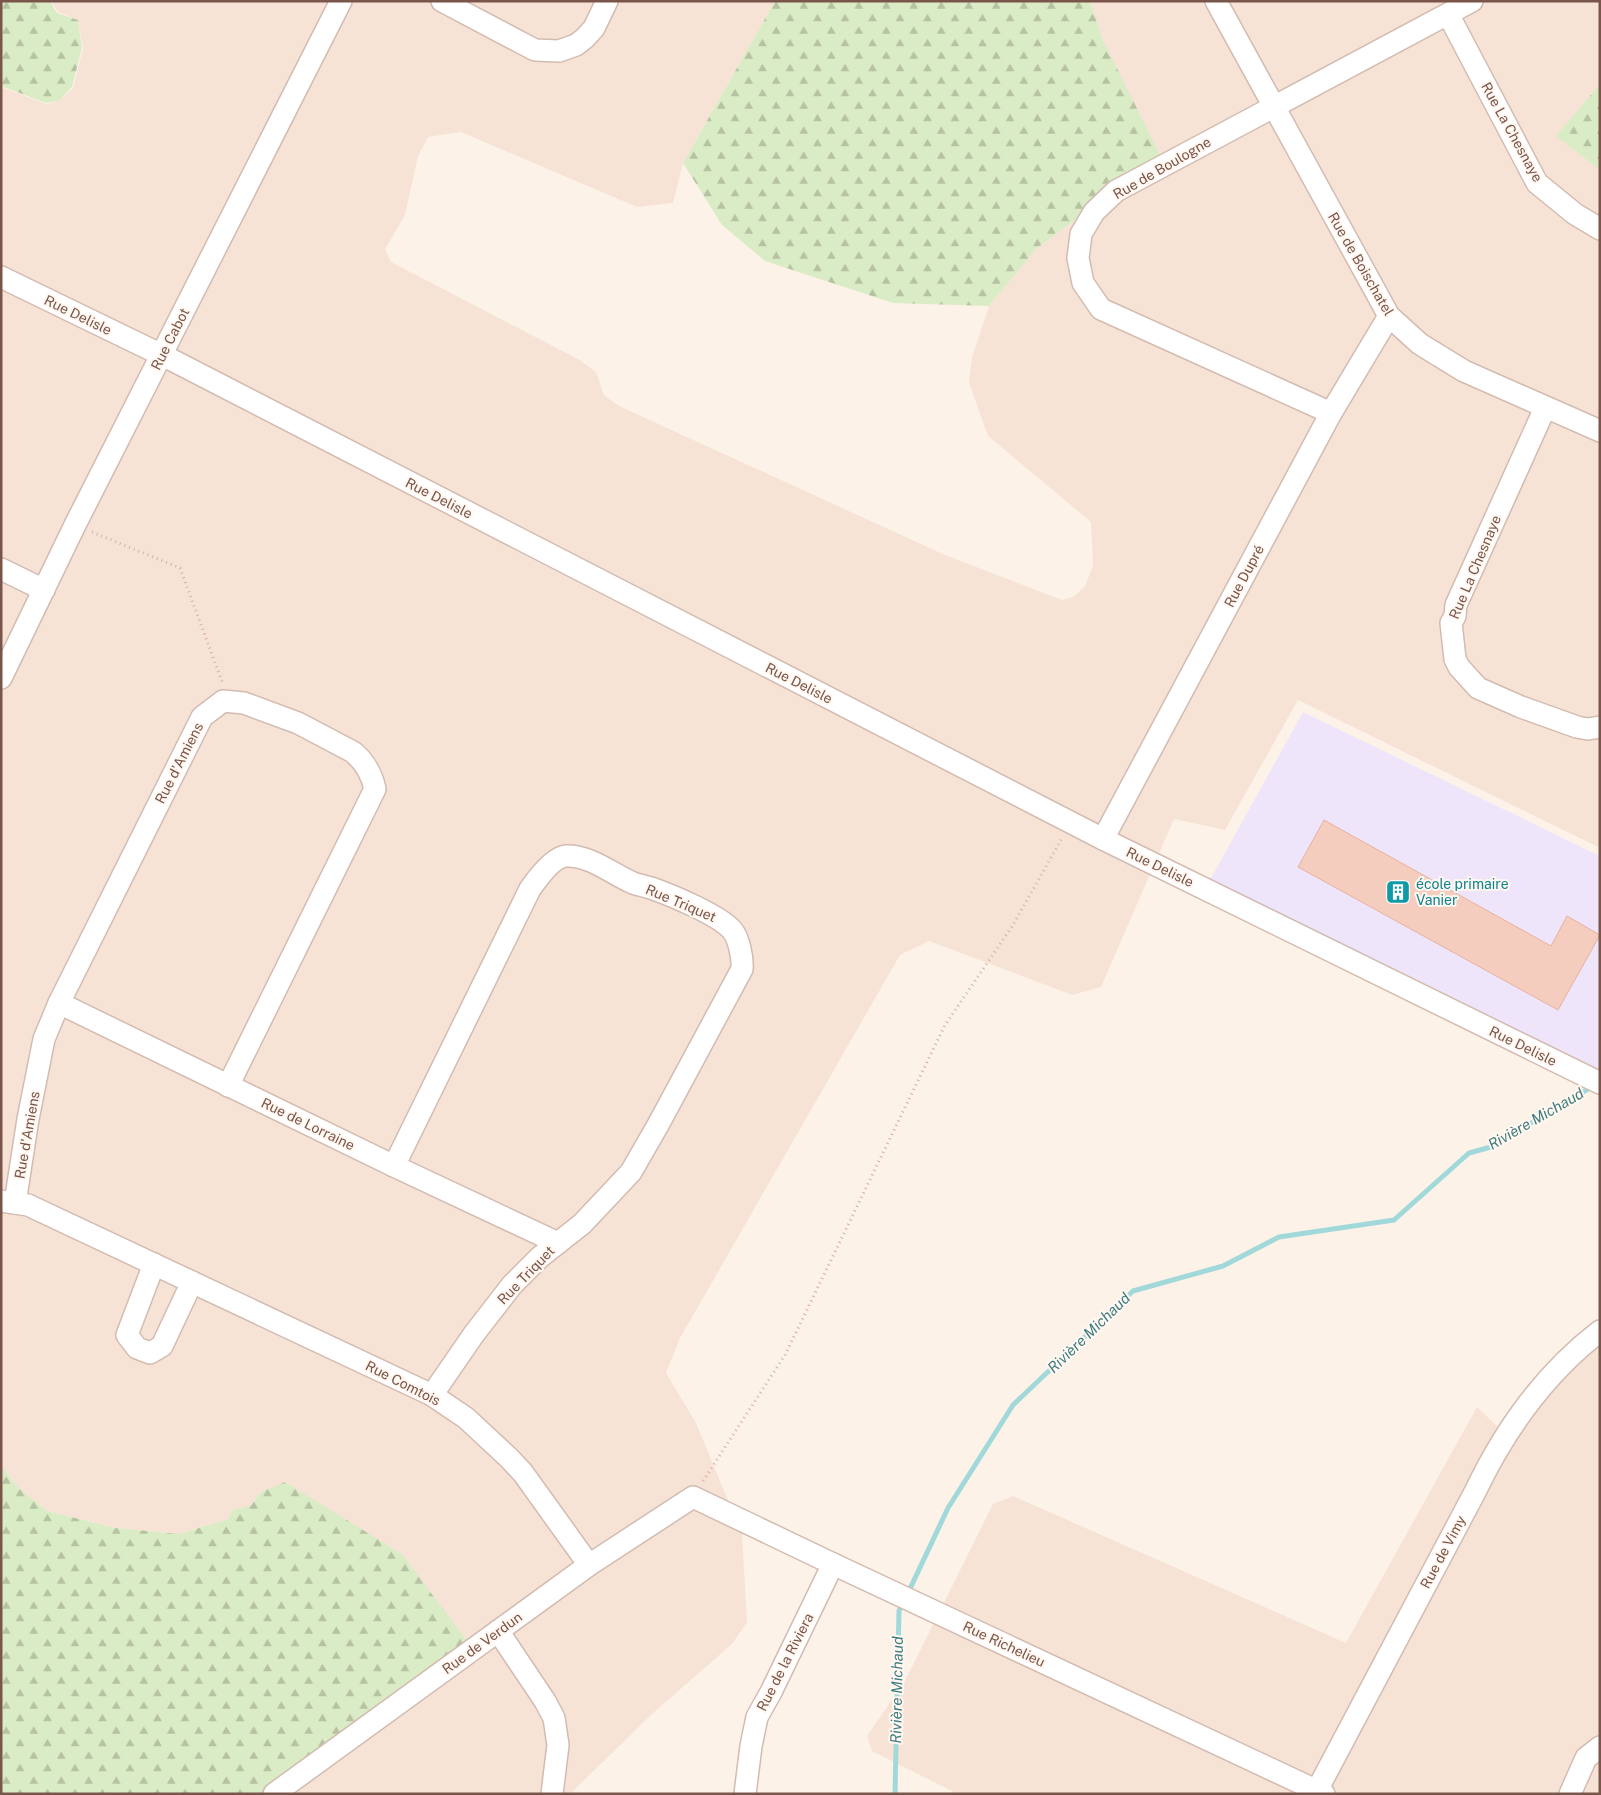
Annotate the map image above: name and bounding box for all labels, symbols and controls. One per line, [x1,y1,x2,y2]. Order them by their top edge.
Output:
street label: Rue La Chesnaye [1478,79,1546,185]
street label: Rue de Boulogne [1110,133,1214,202]
street label: Rue de Boischatel [1325,210,1397,318]
street label: Rue Delisle [42,292,114,338]
street label: Rue Cabot [148,305,192,373]
street label: Rue Delisle [403,474,475,522]
street label: Rue La Chesnaye [1446,513,1504,621]
street label: Rue Dupré [1221,542,1267,610]
street label: Rue Delisle [763,659,835,707]
street label: Rue d'Amiens [152,720,206,806]
street label: Rue Delisle [1124,844,1196,890]
place label: école primaire Vanier [1416,876,1509,908]
building icon: école primaire Vanier [1385,879,1411,905]
street label: Rue Triquet [643,881,719,925]
street label: Rue Delisle [1487,1023,1559,1069]
water label: Rivière Michaud [1485,1084,1587,1153]
street label: Rue d'Amiens [11,1090,43,1180]
street label: Rue de Lorraine [259,1094,357,1154]
street label: Rue Triquet [494,1242,558,1308]
water label: Rivière Michaud [1044,1289,1133,1376]
street label: Rue Comtois [363,1357,443,1409]
street label: Rue de Vimy [1417,1512,1469,1591]
street label: Rue de Verdun [439,1609,525,1677]
street label: Rue de la Riviera [753,1610,817,1714]
street label: Rue Richelieu [960,1618,1048,1670]
water label: Rivière Michaud [887,1636,906,1744]

